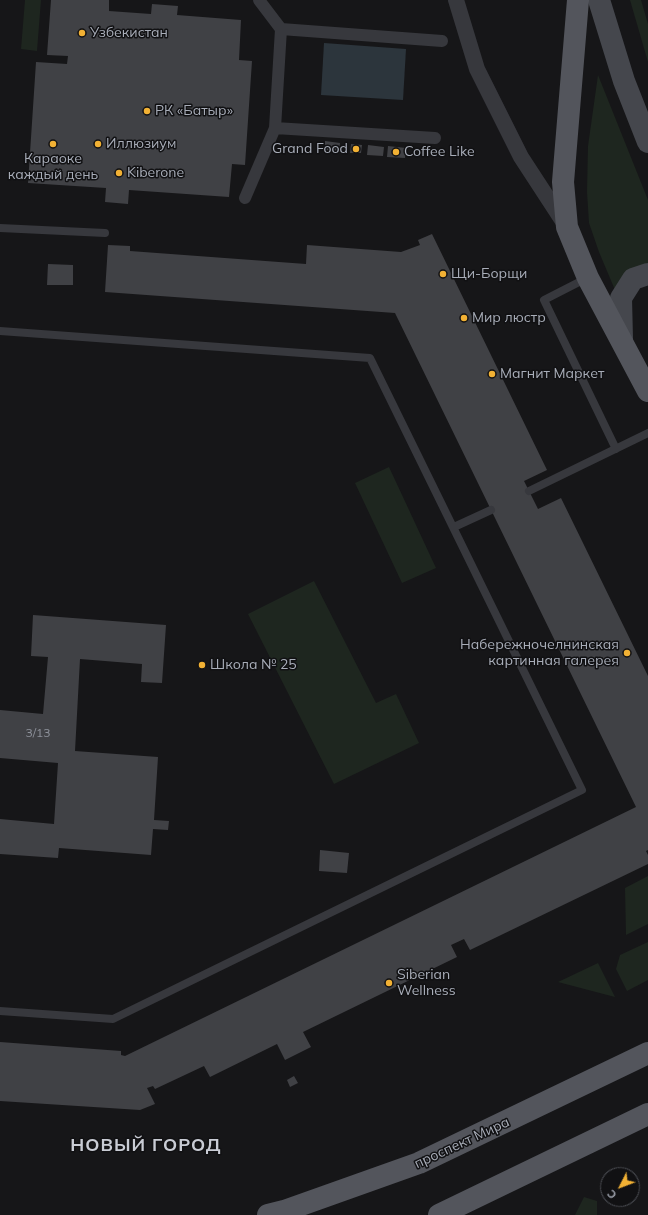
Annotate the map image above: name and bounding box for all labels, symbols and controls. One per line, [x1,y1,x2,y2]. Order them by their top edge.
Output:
place label: Узбекистан [90,25,168,41]
marker: Узбекистан [77,28,87,38]
place label: РК «Батыр» [155,103,233,119]
marker: РК «Батыр» [142,106,152,116]
place label: Иллюзиум [106,136,176,152]
marker: Караоке каждый день [48,139,58,149]
marker: Иллюзиум [93,139,103,149]
place label: Grand Food [272,141,348,157]
marker: Grand Food [351,144,361,154]
place label: Coffee Like [404,144,475,160]
marker: Coffee Like [391,147,401,157]
place label: Караоке каждый день [8,151,98,184]
place label: Kiberone [127,165,184,181]
marker: Kiberone [114,168,124,178]
place label: Щи-Борщи [451,266,527,282]
marker: Щи-Борщи [438,269,448,279]
place label: Мир люстр [472,310,546,326]
marker: Мир люстр [459,313,469,323]
place label: Магнит Маркет [500,366,604,382]
marker: Магнит Маркет [487,369,497,379]
place label: Набережночелнинская картинная галерея [460,637,619,670]
marker: Набережночелнинская картинная галерея [622,648,632,658]
place label: Школа № 25 [210,657,297,673]
marker: Школа № 25 [197,660,207,670]
house number: 3/13 [25,726,51,740]
place label: Siberian Wellness [397,967,456,1000]
marker: Siberian Wellness [384,978,394,988]
street label: проспект Мира [412,1114,512,1172]
district label: НОВЫЙ ГОРОД [70,1135,222,1157]
north arrow [600,1167,640,1207]
text: С [604,1187,620,1202]

